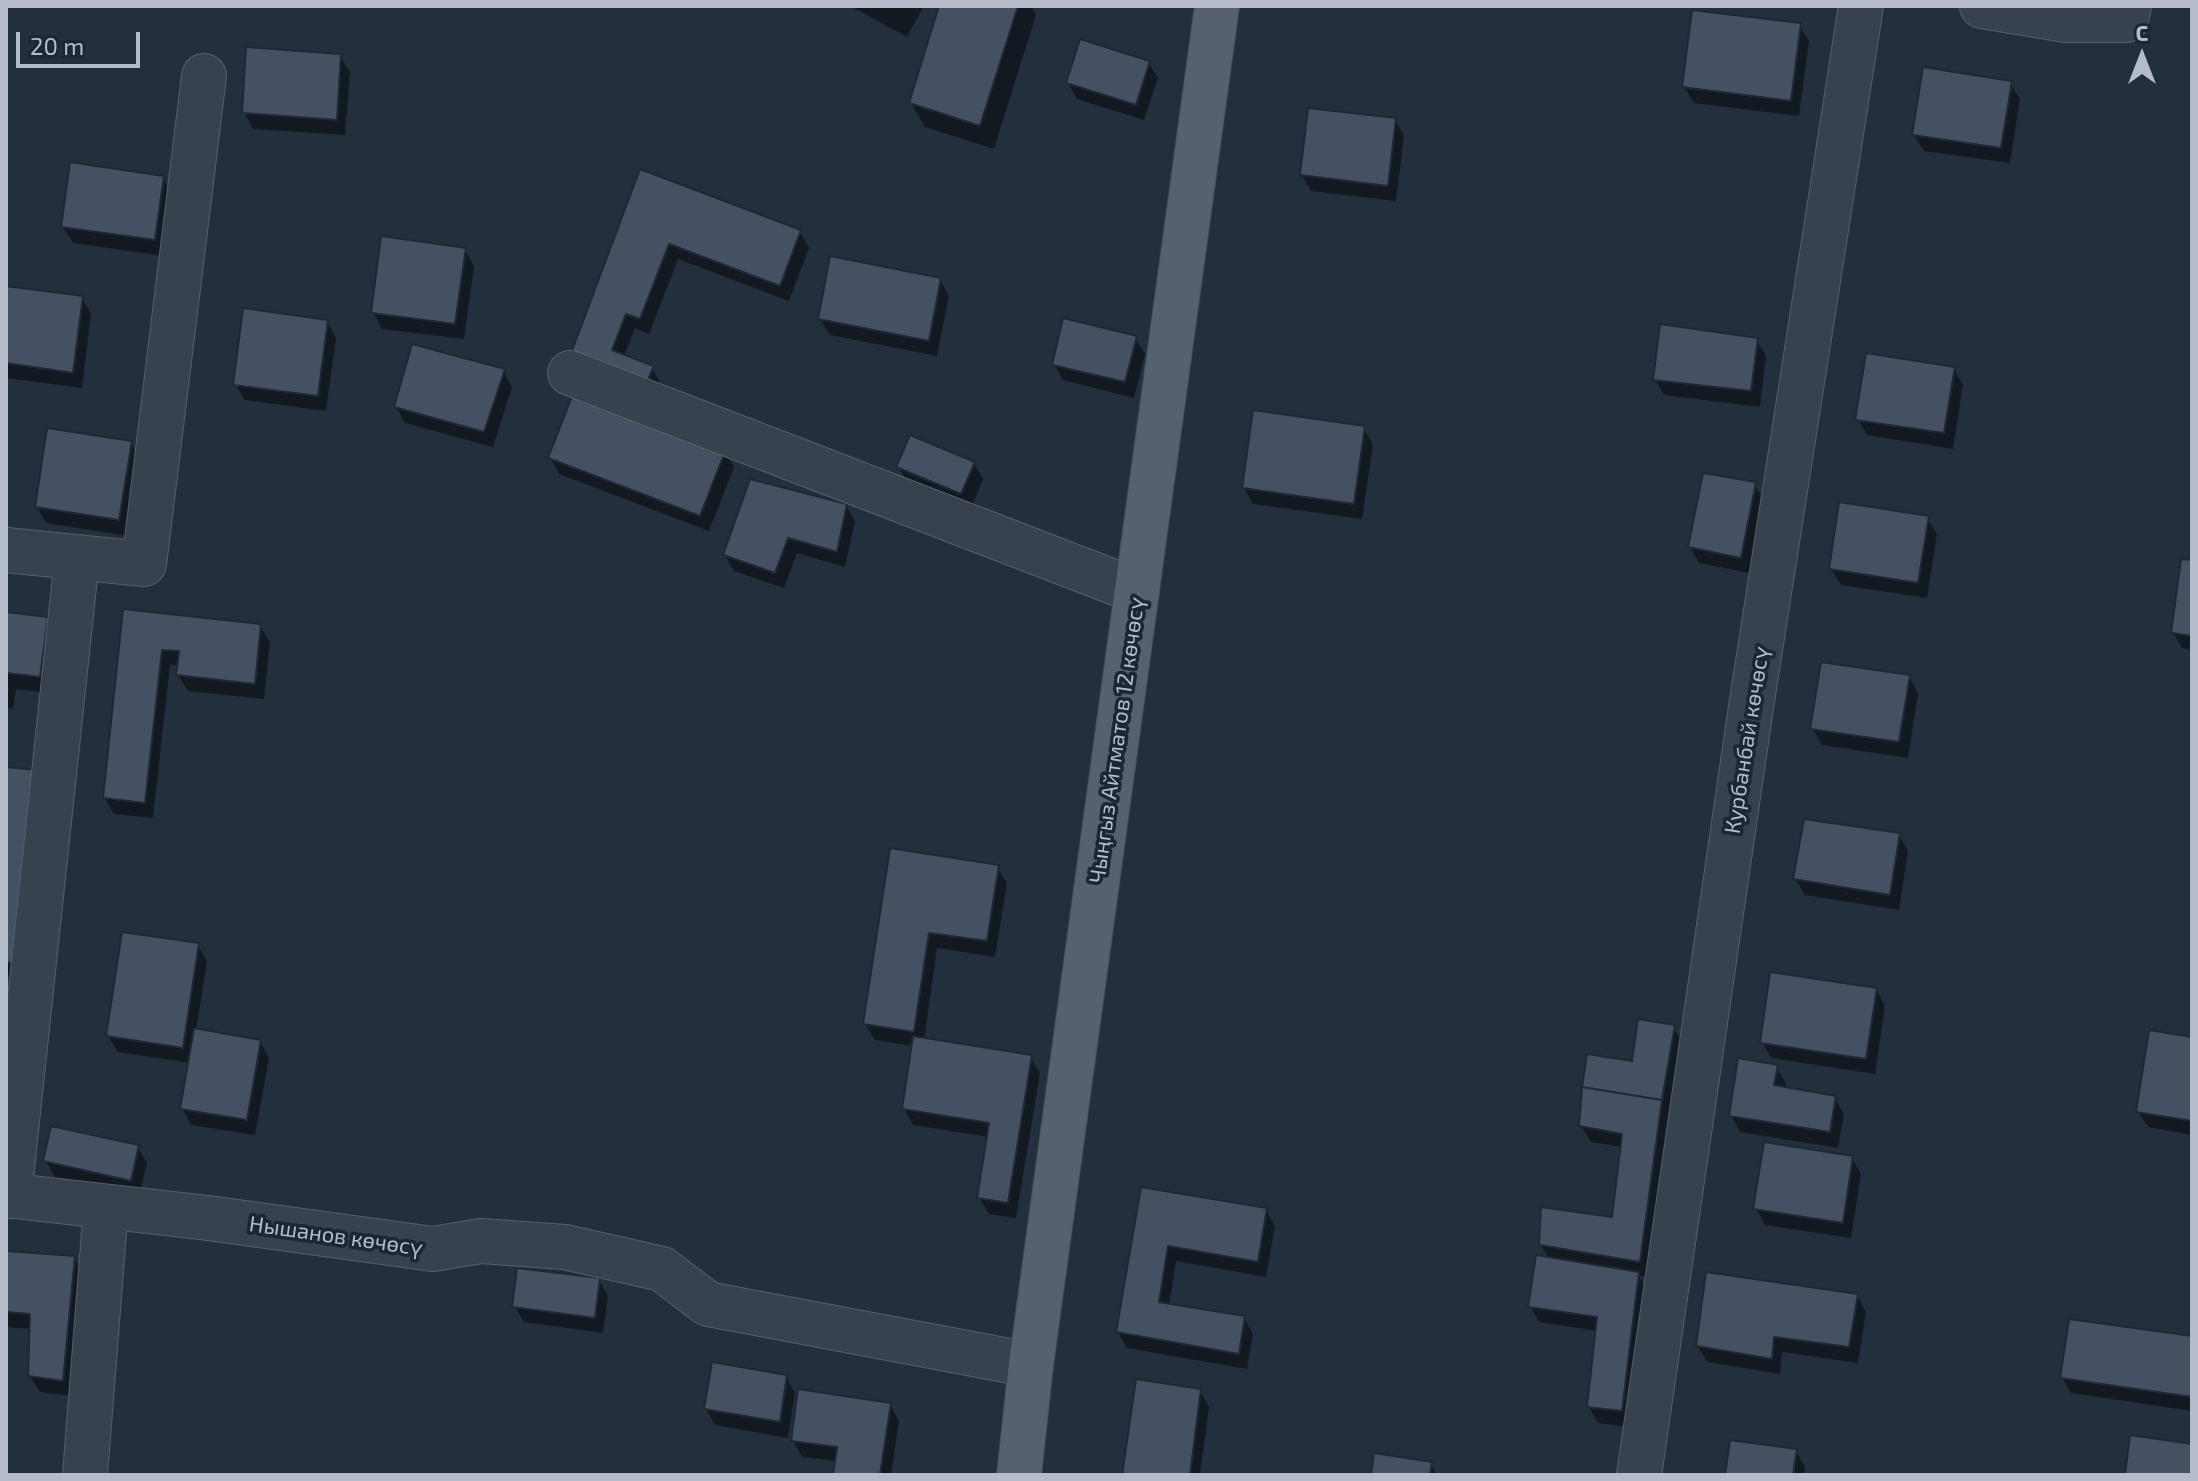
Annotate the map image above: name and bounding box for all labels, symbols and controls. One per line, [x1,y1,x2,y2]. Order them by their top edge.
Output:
scale bar [20,16,144,66]
north arrow [2102,16,2182,96]
text: С [2136,19,2148,45]
text: 20 m [30,31,84,60]
street label: Чыңгыз Айтматов 12 көчөсү [1084,595,1150,885]
street label: Курбанбай көчөсү [1719,644,1775,836]
street label: Нышанов көчөсү [248,1211,424,1261]

